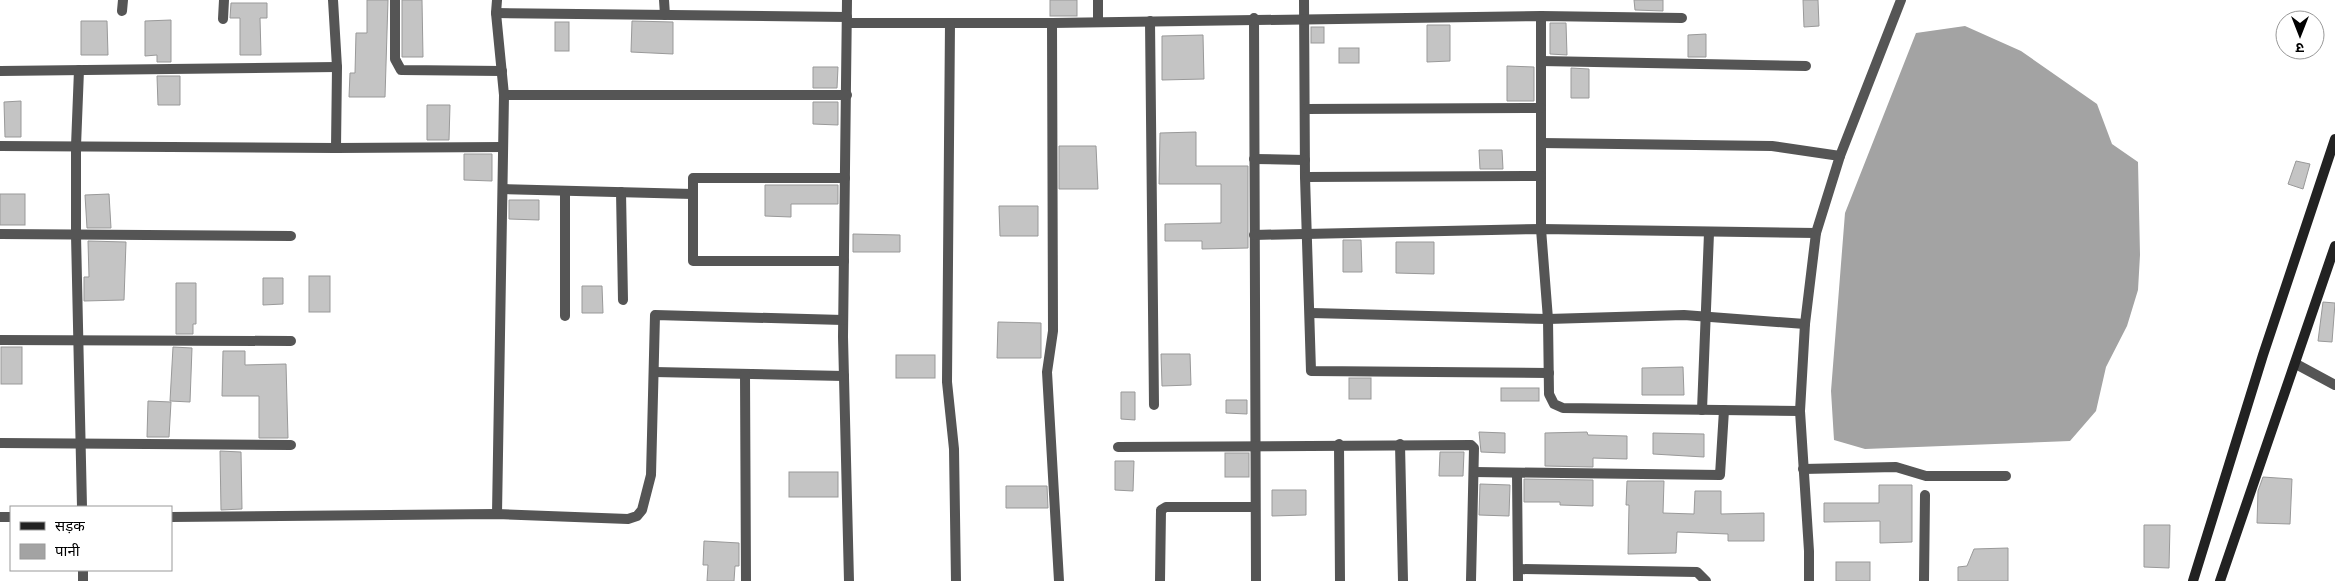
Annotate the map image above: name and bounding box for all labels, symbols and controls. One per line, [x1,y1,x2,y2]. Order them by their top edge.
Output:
north arrow [2275,10,2325,60]
text: उ [2295,40,2304,56]
legend [10,506,172,571]
text: सड़क [55,517,85,535]
text: पानी [55,542,81,560]

